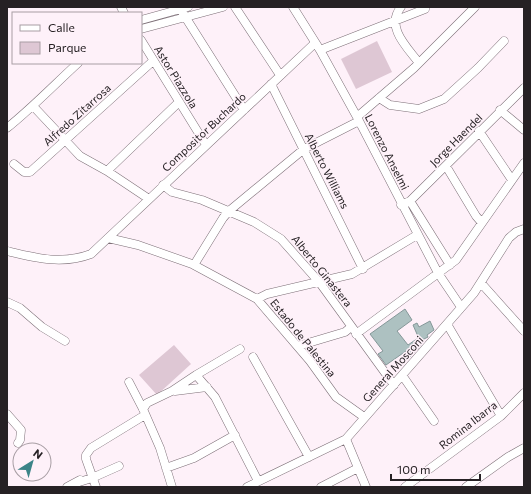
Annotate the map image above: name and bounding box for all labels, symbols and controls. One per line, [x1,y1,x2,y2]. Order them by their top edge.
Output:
legend [12,12,142,64]
text: Calle [48,20,75,34]
text: Parque [48,40,86,54]
street label: Astor Piazzola [152,43,201,111]
street label: Alfredo Zitarrosa [40,81,113,148]
street label: Compositor Buchardo [159,89,249,174]
street label: Jorge Haendel [427,111,485,169]
street label: Lorenzo Anselmi [363,112,412,192]
street label: Alberto Williams [303,131,352,211]
street label: Alberto Ginastera [290,232,355,309]
street label: Estado de Palestina [268,296,339,379]
street label: General Mosconi [360,333,426,404]
street label: Romina Ibarra [436,398,499,451]
north arrow [12,442,52,482]
text: N [31,446,46,461]
scale bar [391,456,480,482]
text: 100 m [397,462,431,476]

